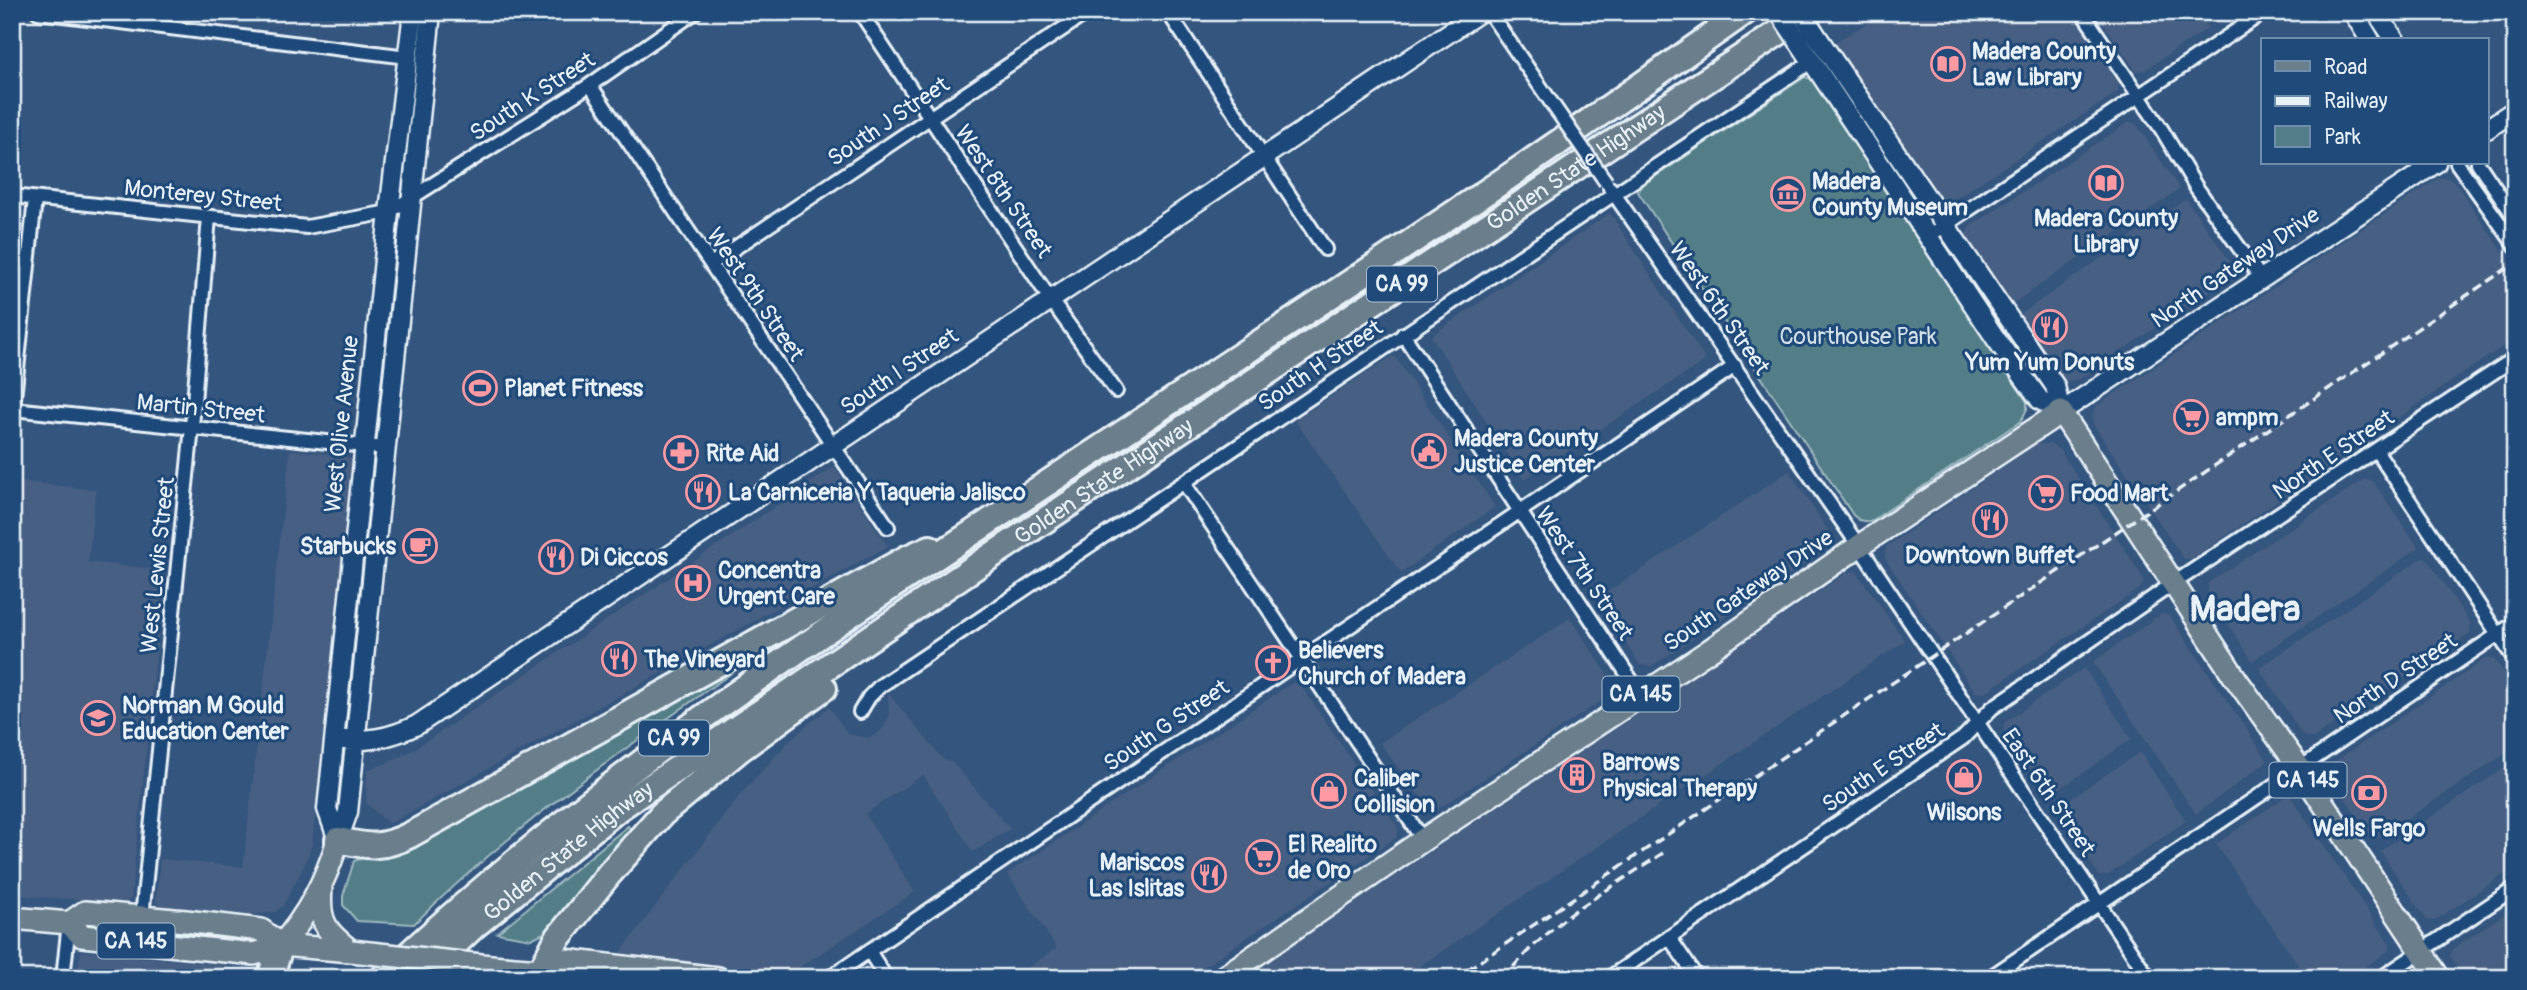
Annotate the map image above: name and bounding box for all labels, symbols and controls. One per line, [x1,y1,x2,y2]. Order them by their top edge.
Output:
place label: Madera County Law Library [1972,37,2116,92]
legend [2261,38,2488,164]
street label: South K Street [464,45,601,148]
library icon: Madera County Law Library [1929,45,1967,83]
text: Road [2324,54,2368,81]
street label: South J Street [822,70,955,173]
text: Railway [2324,88,2388,115]
street label: Golden State Highway [1481,98,1671,238]
street label: West 8th Street [948,119,1059,264]
text: Park [2324,124,2361,151]
library icon: Madera County Library [2087,164,2125,202]
place label: Madera County Museum [1812,167,1968,222]
street label: Monterey Street [123,173,284,218]
museum icon: Madera County Museum [1769,175,1807,213]
street label: North Gateway Drive [2145,200,2326,335]
place label: Madera County Library [2034,204,2178,259]
street label: West 9th Street [700,222,811,367]
street label: West 6th Street [1663,236,1777,381]
road number: CA 99 [1367,266,1437,302]
restaurant icon: Yum Yum Donuts [2031,308,2069,346]
street label: South H Street [1252,313,1389,418]
street label: South I Street [835,321,964,422]
park label: Courthouse Park [1779,322,1937,351]
street label: West Olive Avenue [318,333,365,514]
place label: Yum Yum Donuts [1965,348,2135,377]
sports icon: Planet Fitness [461,369,499,407]
place label: Planet Fitness [504,374,644,403]
street label: Martin Street [135,387,267,430]
supermarket icon: ampm [2172,398,2210,436]
place label: ampm [2216,403,2278,432]
street label: North E Street [2267,403,2400,506]
street label: Golden State Highway [1009,412,1199,552]
place label: Madera County Justice Center [1454,424,1598,479]
public building icon: Madera County Justice Center [1410,432,1448,470]
pharmacy icon: Rite Aid [662,434,700,472]
place label: Rite Aid [706,439,779,468]
restaurant icon: La Carniceria Y Taqueria Jalisco [684,473,722,511]
supermarket icon: Food Mart [2027,474,2065,512]
street label: West Lewis Street [134,475,181,655]
place label: La Carniceria Y Taqueria Jalisco [728,478,1026,507]
place label: Food Mart [2070,479,2169,508]
street label: West 7th Street [1529,501,1640,646]
restaurant icon: Downtown Buffet [1971,501,2009,539]
street label: South Gateway Drive [1658,523,1839,658]
cafe icon: Starbucks [401,527,439,565]
place label: Starbucks [300,532,397,561]
restaurant icon: Di Ciccos [537,538,575,576]
place label: Downtown Buffet [1905,541,2076,570]
place label: Di Ciccos [580,543,669,572]
place label: Concentra Urgent Care [718,556,836,611]
hospital icon: Concentra Urgent Care [674,564,712,602]
district label: Madera [2190,586,2301,633]
street label: North D Street [2328,626,2463,730]
place label: Believers Church of Madera [1298,636,1466,691]
restaurant icon: The Vineyard [600,640,638,678]
church icon: Believers Church of Madera [1254,644,1292,682]
place label: The Vineyard [643,645,765,674]
street label: South G Street [1098,672,1235,778]
road number: CA 145 [1602,676,1680,712]
place label: Norman M Gould Education Center [122,691,289,746]
school or university icon: Norman M Gould Education Center [79,699,117,737]
street label: South E Street [1816,715,1951,819]
road number: CA 99 [639,720,709,756]
street label: East 6th Street [1995,723,2102,862]
place label: Barrows Physical Therapy [1602,748,1757,803]
building icon: Barrows Physical Therapy [1558,756,1596,794]
shop icon: Wilsons [1945,758,1983,796]
road number: CA 145 [2270,762,2346,798]
place label: Caliber Collision [1354,764,1435,819]
shop icon: Caliber Collision [1310,772,1348,810]
bank icon: Wells Fargo [2350,774,2388,812]
street label: Golden State Highway [477,775,659,928]
place label: Wilsons [1927,798,2002,827]
place label: Wells Fargo [2313,814,2426,843]
place label: El Realito de Oro [1288,830,1378,885]
supermarket icon: El Realito de Oro [1244,838,1282,876]
place label: Mariscos Las Islitas [1088,848,1185,903]
restaurant icon: Mariscos Las Islitas [1190,856,1228,894]
road number: CA 145 [97,923,174,958]

